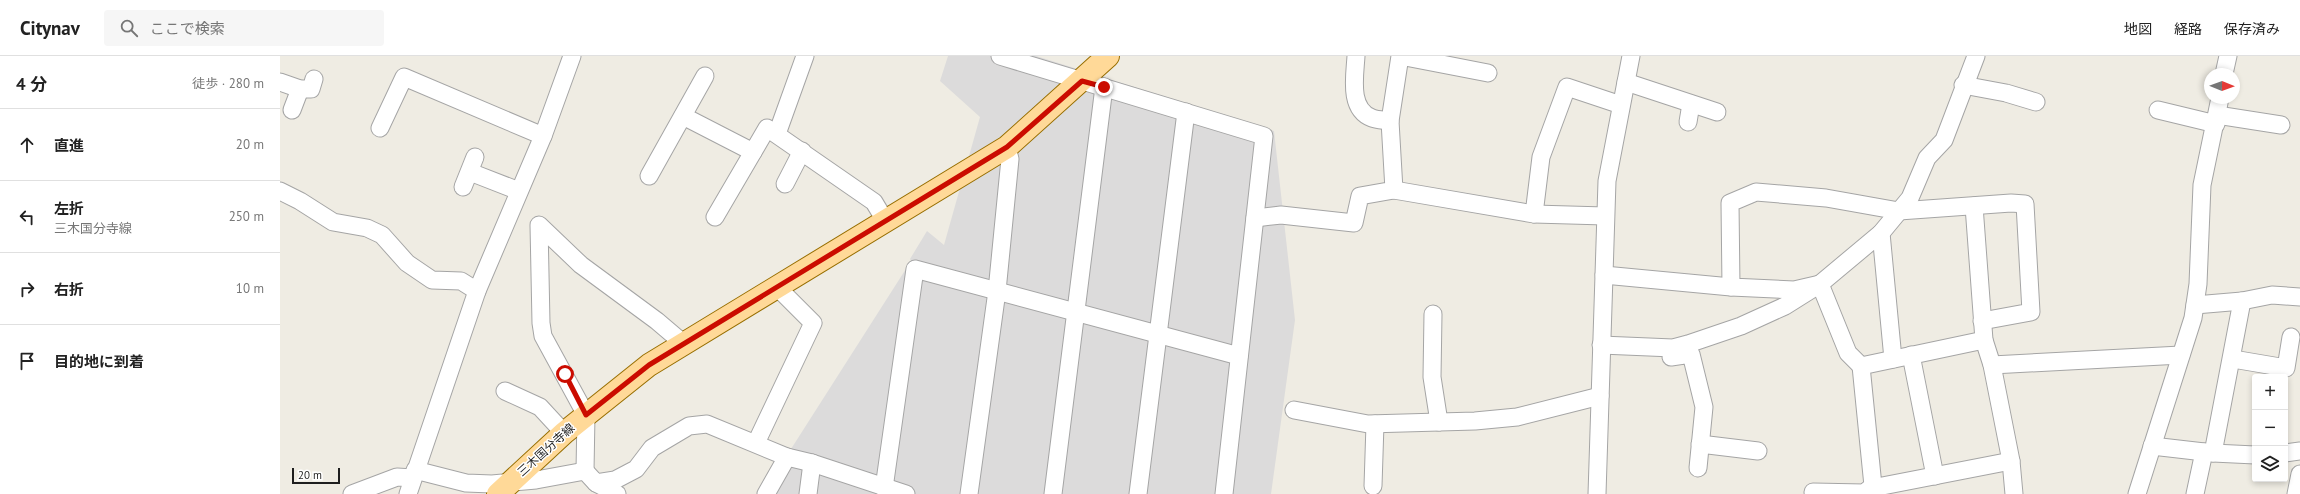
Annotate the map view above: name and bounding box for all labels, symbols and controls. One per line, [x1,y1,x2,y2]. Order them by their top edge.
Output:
search box [104,10,384,46]
text: Citynav [20,16,80,40]
icon: search [118,17,140,39]
text: ここで検索 [150,19,225,38]
text: 地図 [2124,20,2152,38]
text: 経路 [2174,20,2202,38]
text: 保存済み [2224,20,2280,38]
north arrow [2204,68,2240,104]
text: 4 分 [16,73,47,95]
text: 徒歩 · 280 m [192,75,264,92]
route end [1095,78,1113,96]
icon: ahead [16,134,38,156]
text: 直進 [54,136,84,155]
text: 20 m [236,136,264,153]
text: 左折 [54,199,84,218]
icon: left [16,206,38,228]
text: 250 m [229,208,264,225]
text: 三木国分寺線 [54,220,132,237]
icon: right [16,278,38,300]
text: 右折 [54,280,84,299]
text: 10 m [236,280,264,297]
icon: arrive [16,350,38,372]
text: 目的地に到着 [54,352,144,371]
route start [556,365,574,383]
map controls [2252,374,2288,482]
button: + [2252,374,2288,410]
button: − [2252,410,2288,446]
street label: 三木国分寺線 [514,420,577,479]
button: layers [2252,446,2288,482]
scale bar [292,466,340,485]
text: 20 m [298,468,322,482]

